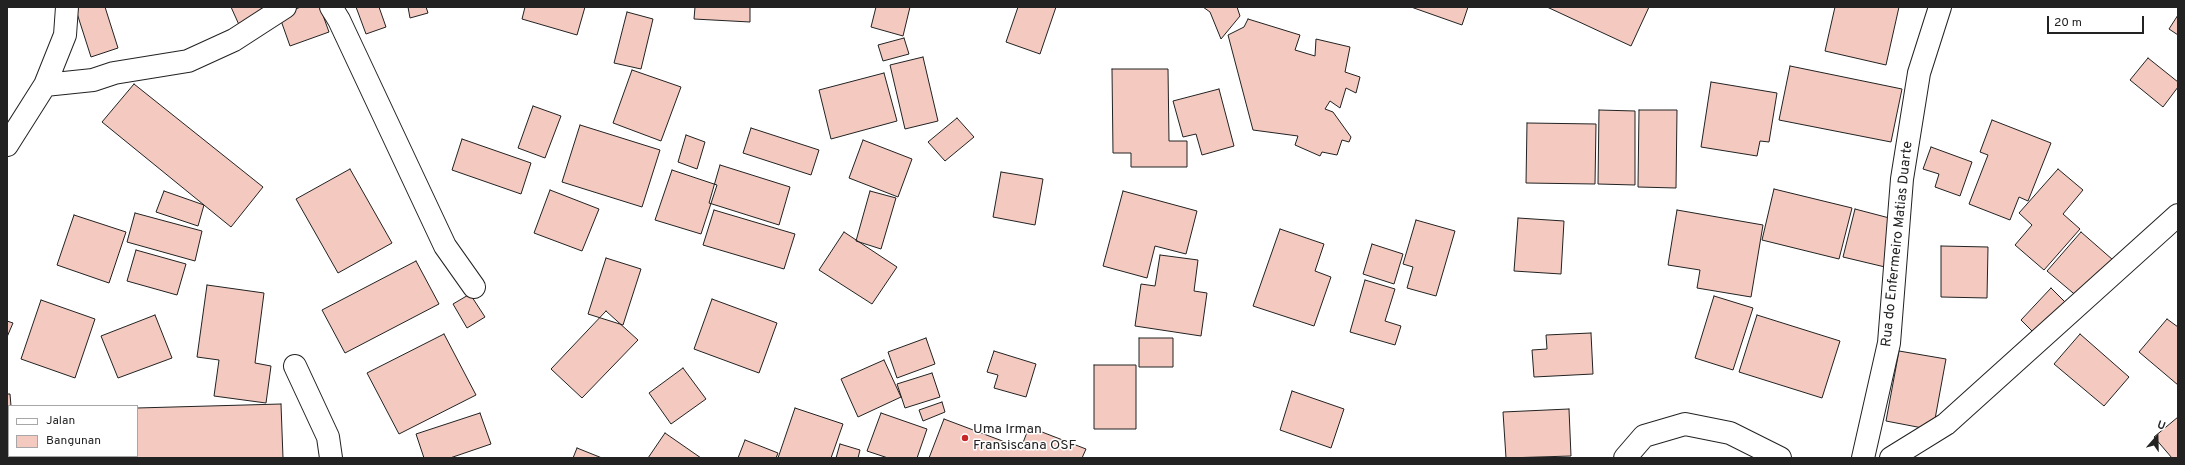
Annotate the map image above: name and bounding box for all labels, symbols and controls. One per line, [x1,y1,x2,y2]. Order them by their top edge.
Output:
scale bar [2049,8,2146,34]
text: 20 m [2054,15,2082,31]
street label: Rua do Enfermeiro Matias Duarte [1879,140,1917,348]
legend [8,405,138,457]
text: Jalan [46,413,75,429]
north arrow [2137,417,2177,457]
text: U [2155,418,2167,434]
place label: Uma Irman Fransiscana OSF [973,422,1076,454]
text: Bangunan [46,433,101,449]
marker: Uma Irman Fransiscana OSF [960,433,970,443]

